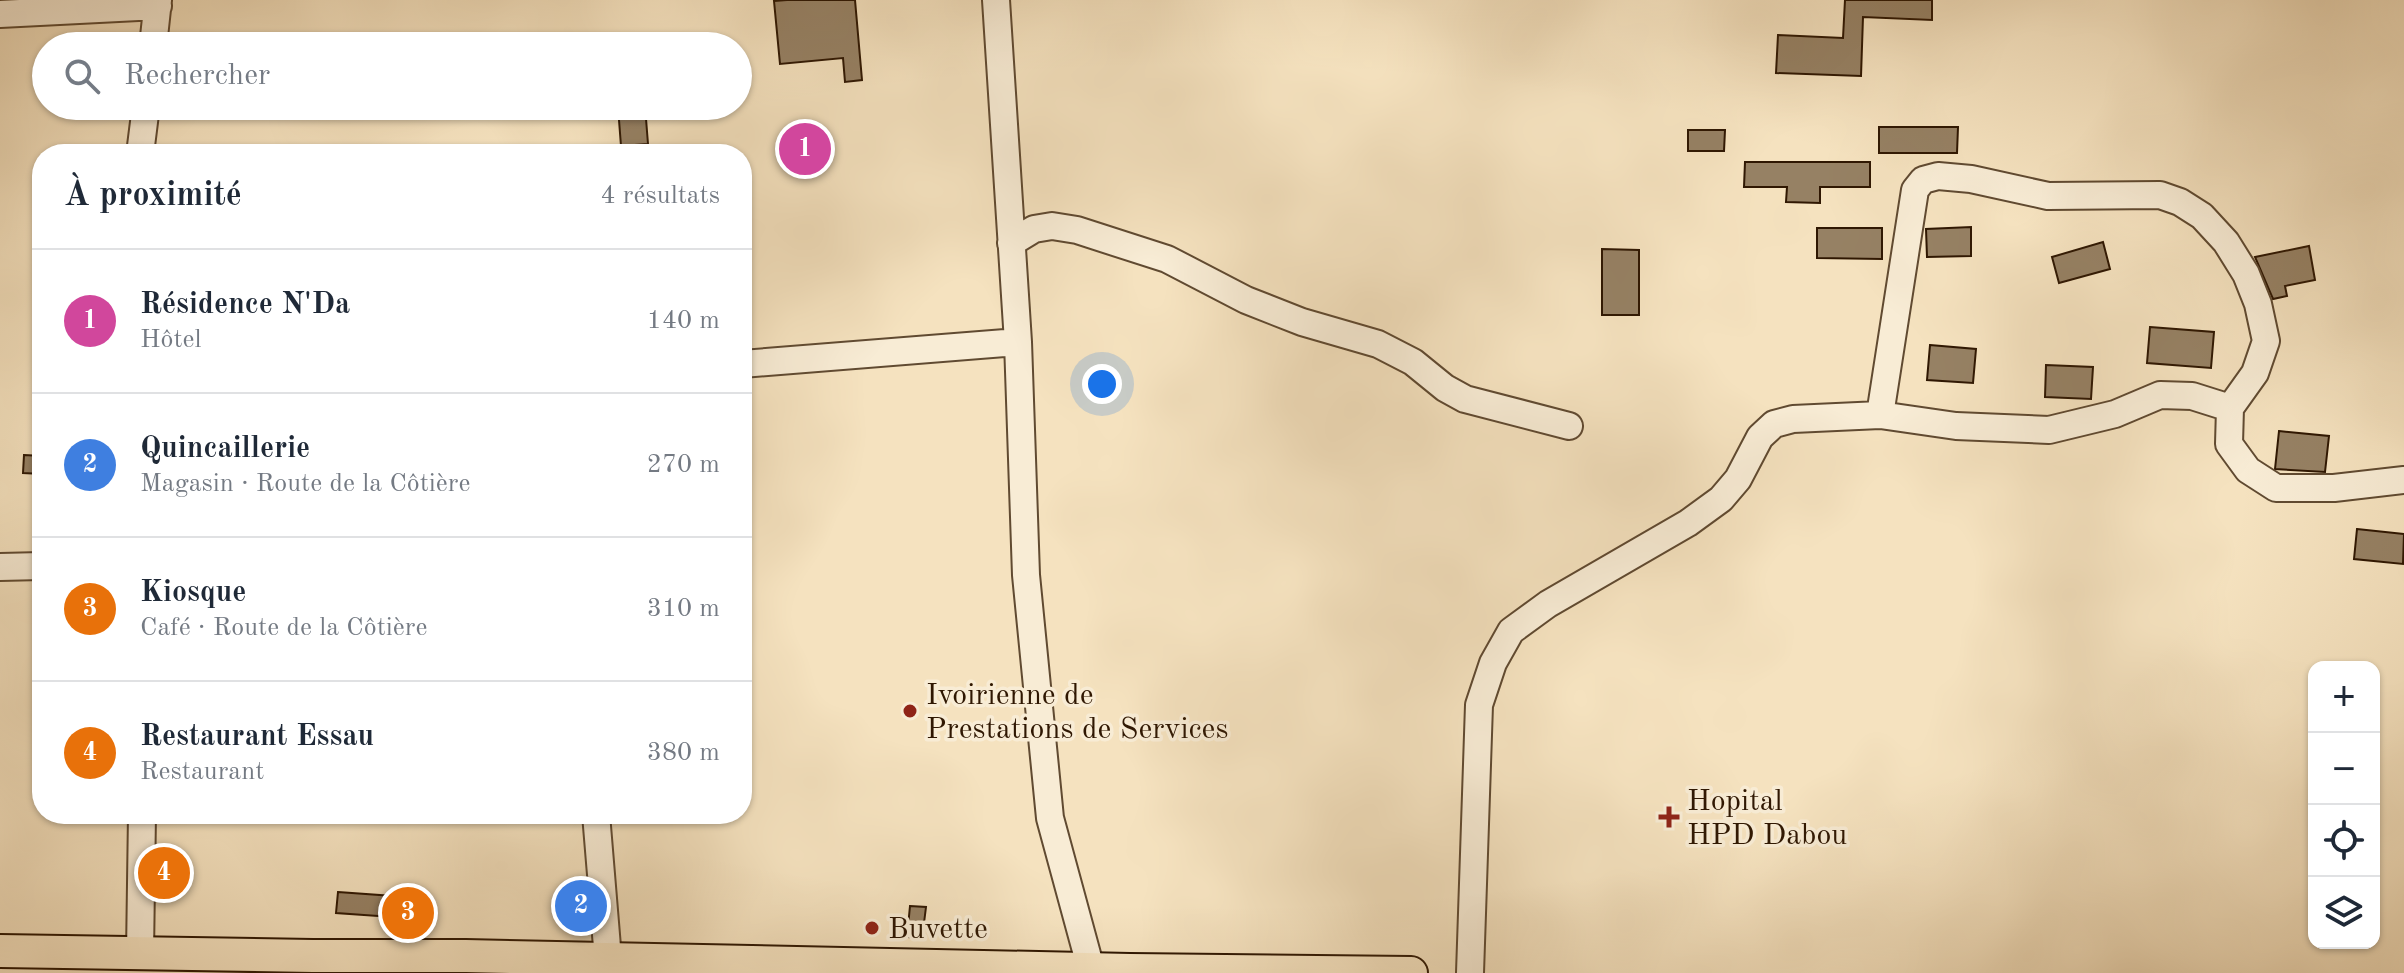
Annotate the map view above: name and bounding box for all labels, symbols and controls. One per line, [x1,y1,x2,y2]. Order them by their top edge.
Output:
search box [32,32,752,120]
icon: search [60,54,104,98]
text: Rechercher [124,61,270,91]
pin: 1 [779,119,831,179]
text: À proximité [64,179,242,213]
text: 4 résultats [601,183,720,209]
text: Résidence N'Da [140,290,350,320]
text: 1 [82,308,98,334]
text: 140 m [647,308,720,334]
text: Hôtel [140,327,201,353]
your location [1082,364,1122,404]
text: Quincaillerie [140,434,310,464]
text: 2 [82,452,98,478]
text: 270 m [647,452,720,478]
text: Magasin · Route de la Côtière [140,471,470,497]
text: Kiosque [140,578,246,608]
text: 3 [82,596,98,622]
text: 310 m [647,596,720,622]
text: Café · Route de la Côtière [140,615,427,641]
map controls [2308,661,2380,949]
button: + [2308,661,2380,733]
place label: Ivoirienne de Prestations de Services [926,681,1228,745]
marker: Ivoirienne de Prestations de Services [901,702,919,720]
text: Restaurant Essau [140,722,374,752]
button: − [2308,733,2380,805]
text: 4 [82,740,98,766]
text: 380 m [647,740,720,766]
text: Restaurant [140,759,264,785]
place label: Hopital HPD Dabou [1687,787,1847,851]
button: locate [2308,805,2380,877]
marker: Hopital HPD Dabou [1658,806,1680,828]
pin: 4 [138,843,190,903]
pin: 2 [555,876,607,936]
button: layers [2308,877,2380,949]
pin: 3 [382,883,434,943]
place label: Buvette [888,915,988,945]
marker: Buvette [863,919,881,937]

